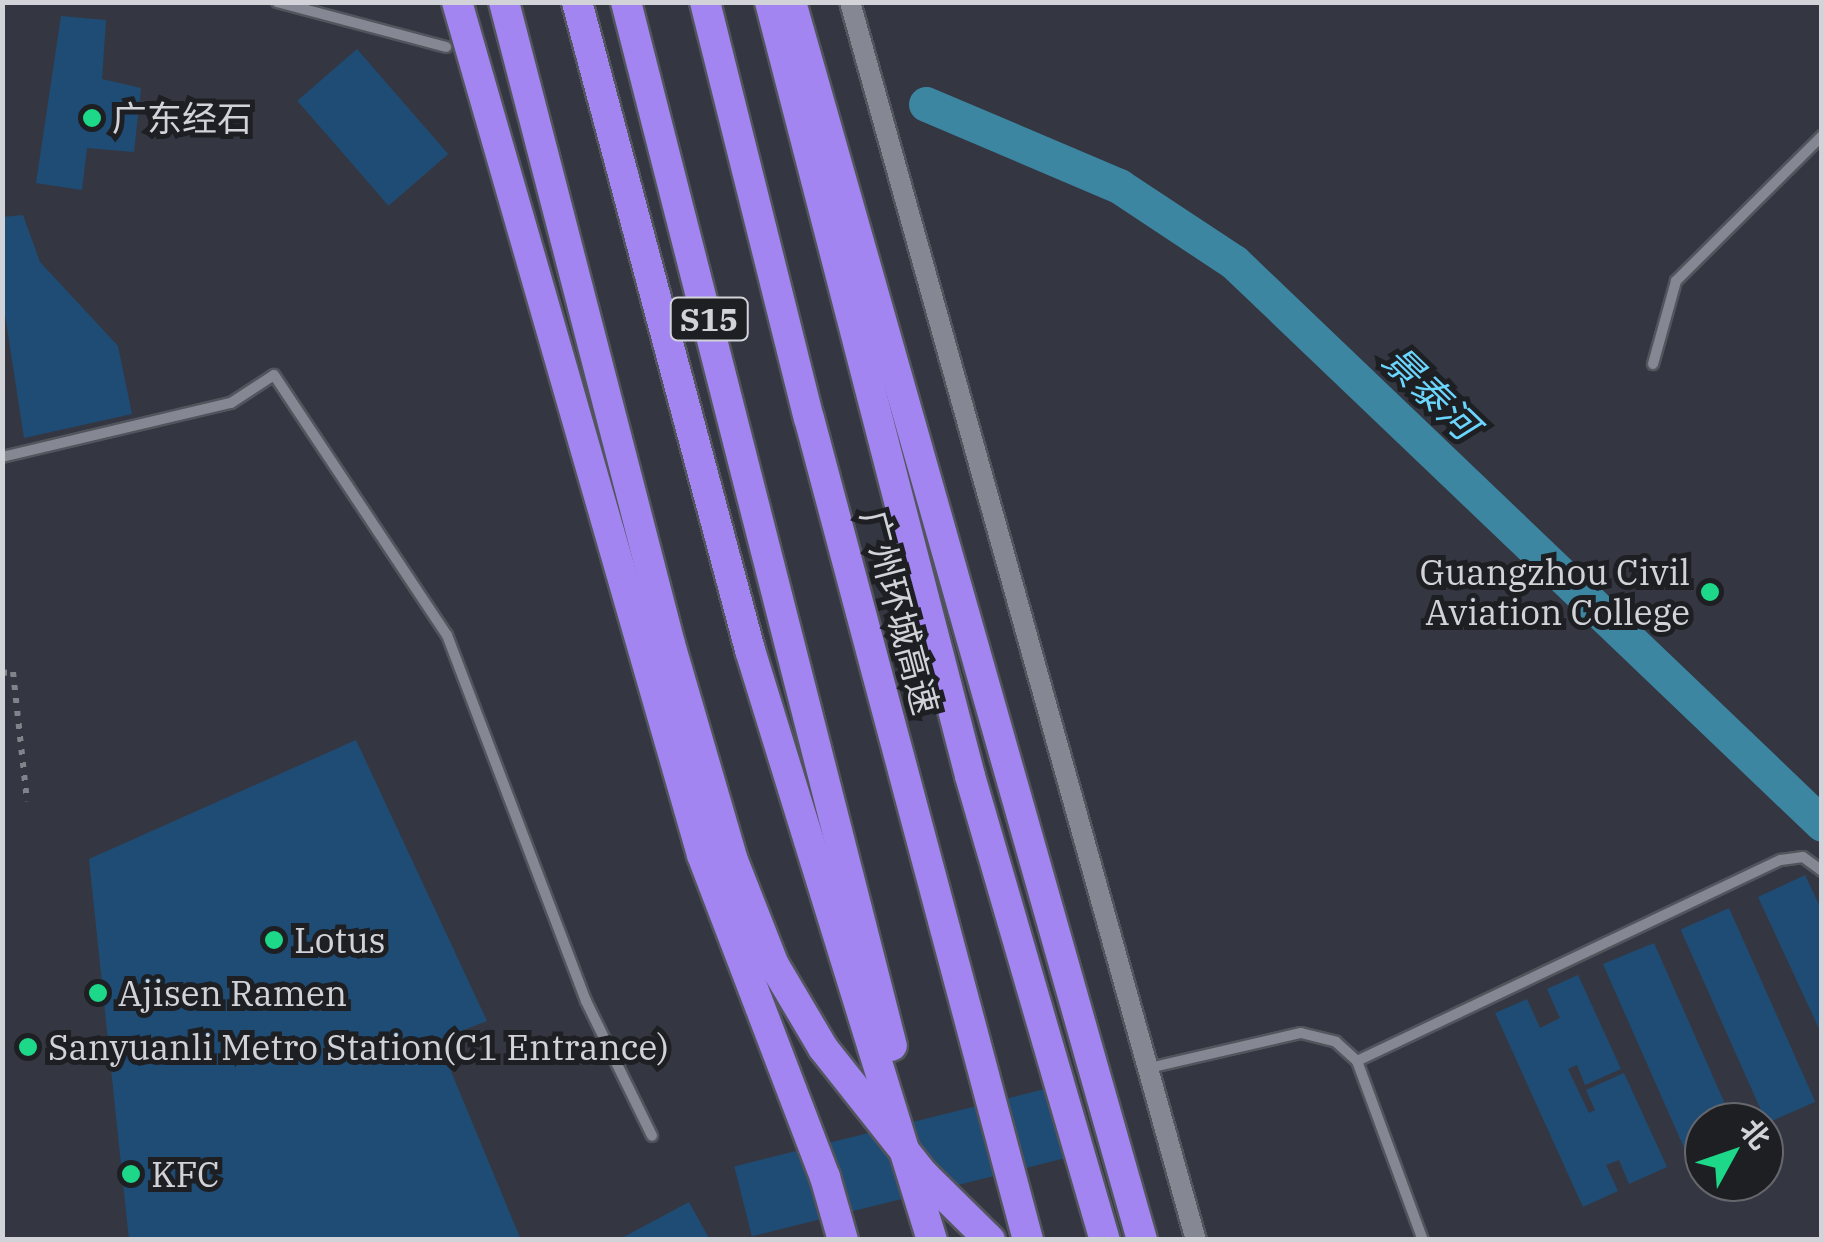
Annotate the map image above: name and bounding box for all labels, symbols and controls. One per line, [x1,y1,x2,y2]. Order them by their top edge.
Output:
place label: 广东经石 [112,97,252,139]
marker: 广东经石 [81,107,103,129]
road number: S15 [669,292,749,346]
water label: 景泰河 [1374,336,1488,448]
street label: 广州环城高速 [853,505,947,719]
place label: Guangzhou Civil Aviation College [1419,551,1690,633]
marker: Guangzhou Civil Aviation College [1699,581,1721,603]
place label: Lotus [294,919,386,961]
marker: Lotus [263,929,285,951]
place label: Ajisen Ramen [118,972,347,1014]
marker: Ajisen Ramen [87,982,109,1004]
place label: Sanyuanli Metro Station(C1 Entrance) [48,1026,669,1068]
marker: Sanyuanli Metro Station(C1 Entrance) [17,1036,39,1058]
north arrow [1684,1102,1784,1202]
text: 北 [1733,1111,1779,1156]
place label: KFC [151,1153,220,1195]
marker: KFC [120,1163,142,1185]

